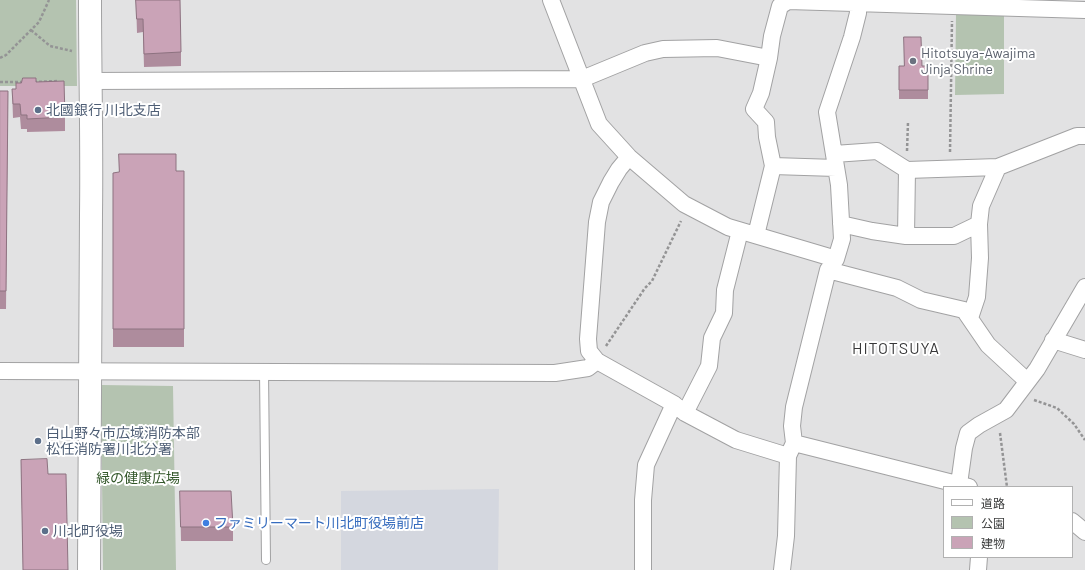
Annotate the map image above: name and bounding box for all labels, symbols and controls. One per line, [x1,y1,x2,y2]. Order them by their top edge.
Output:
place label: Hitotsuya-Awajima Jinja Shrine [921,45,1035,78]
marker: Hitotsuya-Awajima Jinja Shrine [908,56,918,66]
place label: 北國銀行 川北支店 [46,102,161,118]
marker: 北國銀行 川北支店 [33,105,43,115]
district label: HITOTSUYA [852,339,940,359]
place label: 白山野々市広域消防本部 松任消防署川北分署 [46,425,200,458]
marker: 白山野々市広域消防本部 松任消防署川北分署 [33,436,43,446]
park label: 緑の健康広場 [96,470,180,486]
legend [943,486,1073,558]
text: 道路 [981,496,1005,510]
place label: ファミリーマート川北町役場前店 [214,515,424,531]
text: 公園 [981,516,1005,530]
marker: ファミリーマート川北町役場前店 [201,518,211,528]
place label: 川北町役場 [53,523,123,539]
marker: 川北町役場 [40,526,50,536]
text: 建物 [981,536,1005,550]

